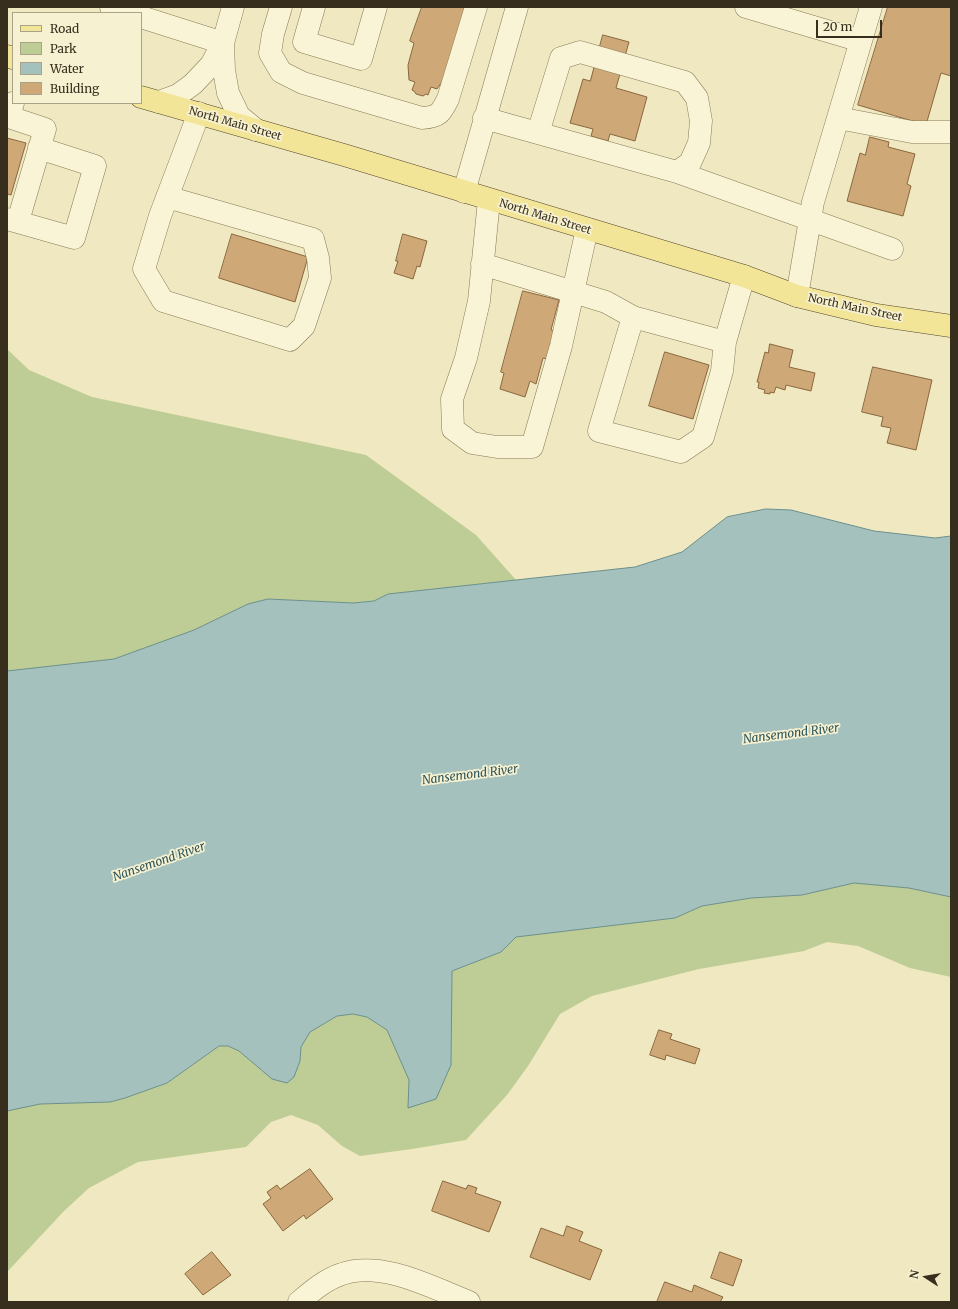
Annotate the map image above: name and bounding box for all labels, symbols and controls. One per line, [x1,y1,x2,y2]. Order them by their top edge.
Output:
legend [12,12,142,104]
scale bar [818,12,884,38]
text: 20 m [823,19,852,34]
text: Road [50,21,79,36]
text: Park [50,41,77,56]
text: Water [50,61,84,76]
text: Building [50,81,99,96]
street label: North Main Street [187,104,283,144]
street label: North Main Street [497,197,593,237]
street label: North Main Street [807,292,903,324]
water label: Nansemond River [742,721,840,747]
water label: Nansemond River [421,762,519,788]
water label: Nansemond River [111,839,207,885]
north arrow [906,1257,946,1297]
text: N [907,1269,922,1280]

